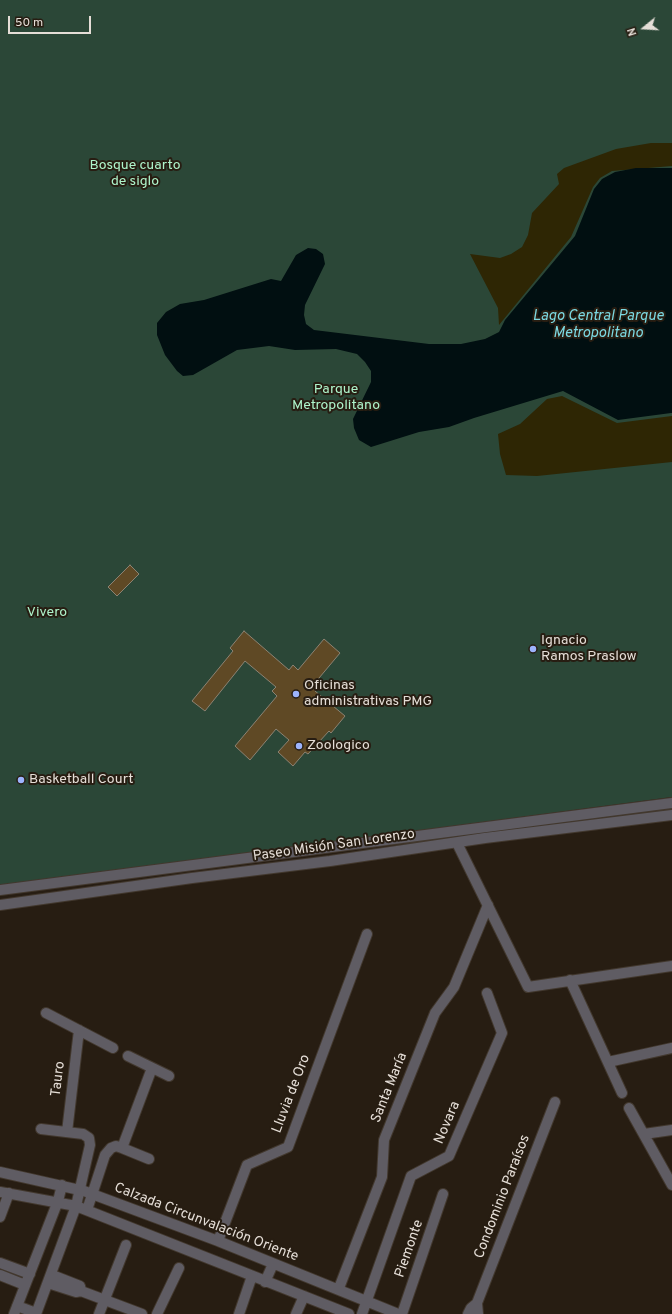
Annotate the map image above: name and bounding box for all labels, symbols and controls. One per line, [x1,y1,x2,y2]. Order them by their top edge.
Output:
scale bar [10,8,93,34]
north arrow [624,8,664,48]
text: 50 m [15,15,43,31]
text: N [625,26,640,38]
park label: Bosque cuarto de siglo [90,158,180,190]
water label: Lago Central Parque Metropolitano [532,308,664,343]
park label: Parque Metropolitano [292,382,380,414]
park label: Vivero [27,605,67,621]
place label: Ignacio Ramos Praslow [541,633,637,666]
marker: Ignacio Ramos Praslow [528,644,538,654]
place label: Oficinas administrativas PMG [304,678,432,710]
marker: Oficinas administrativas PMG [291,689,301,699]
place label: Zoologico [307,738,370,754]
marker: Zoologico [294,741,304,751]
place label: Basketball Court [29,772,134,788]
marker: Basketball Court [16,775,26,785]
street label: Paseo Misión San Lorenzo [252,826,416,866]
street label: Santa María [368,1050,412,1126]
street label: Lluvia de Oro [269,1052,315,1136]
street label: Tauro [48,1060,70,1098]
street label: Novara [432,1099,464,1147]
street label: Condominio Paraísos [472,1133,534,1261]
street label: Calzada Circunvalación Oriente [112,1180,300,1266]
street label: Piemonte [392,1218,428,1280]

